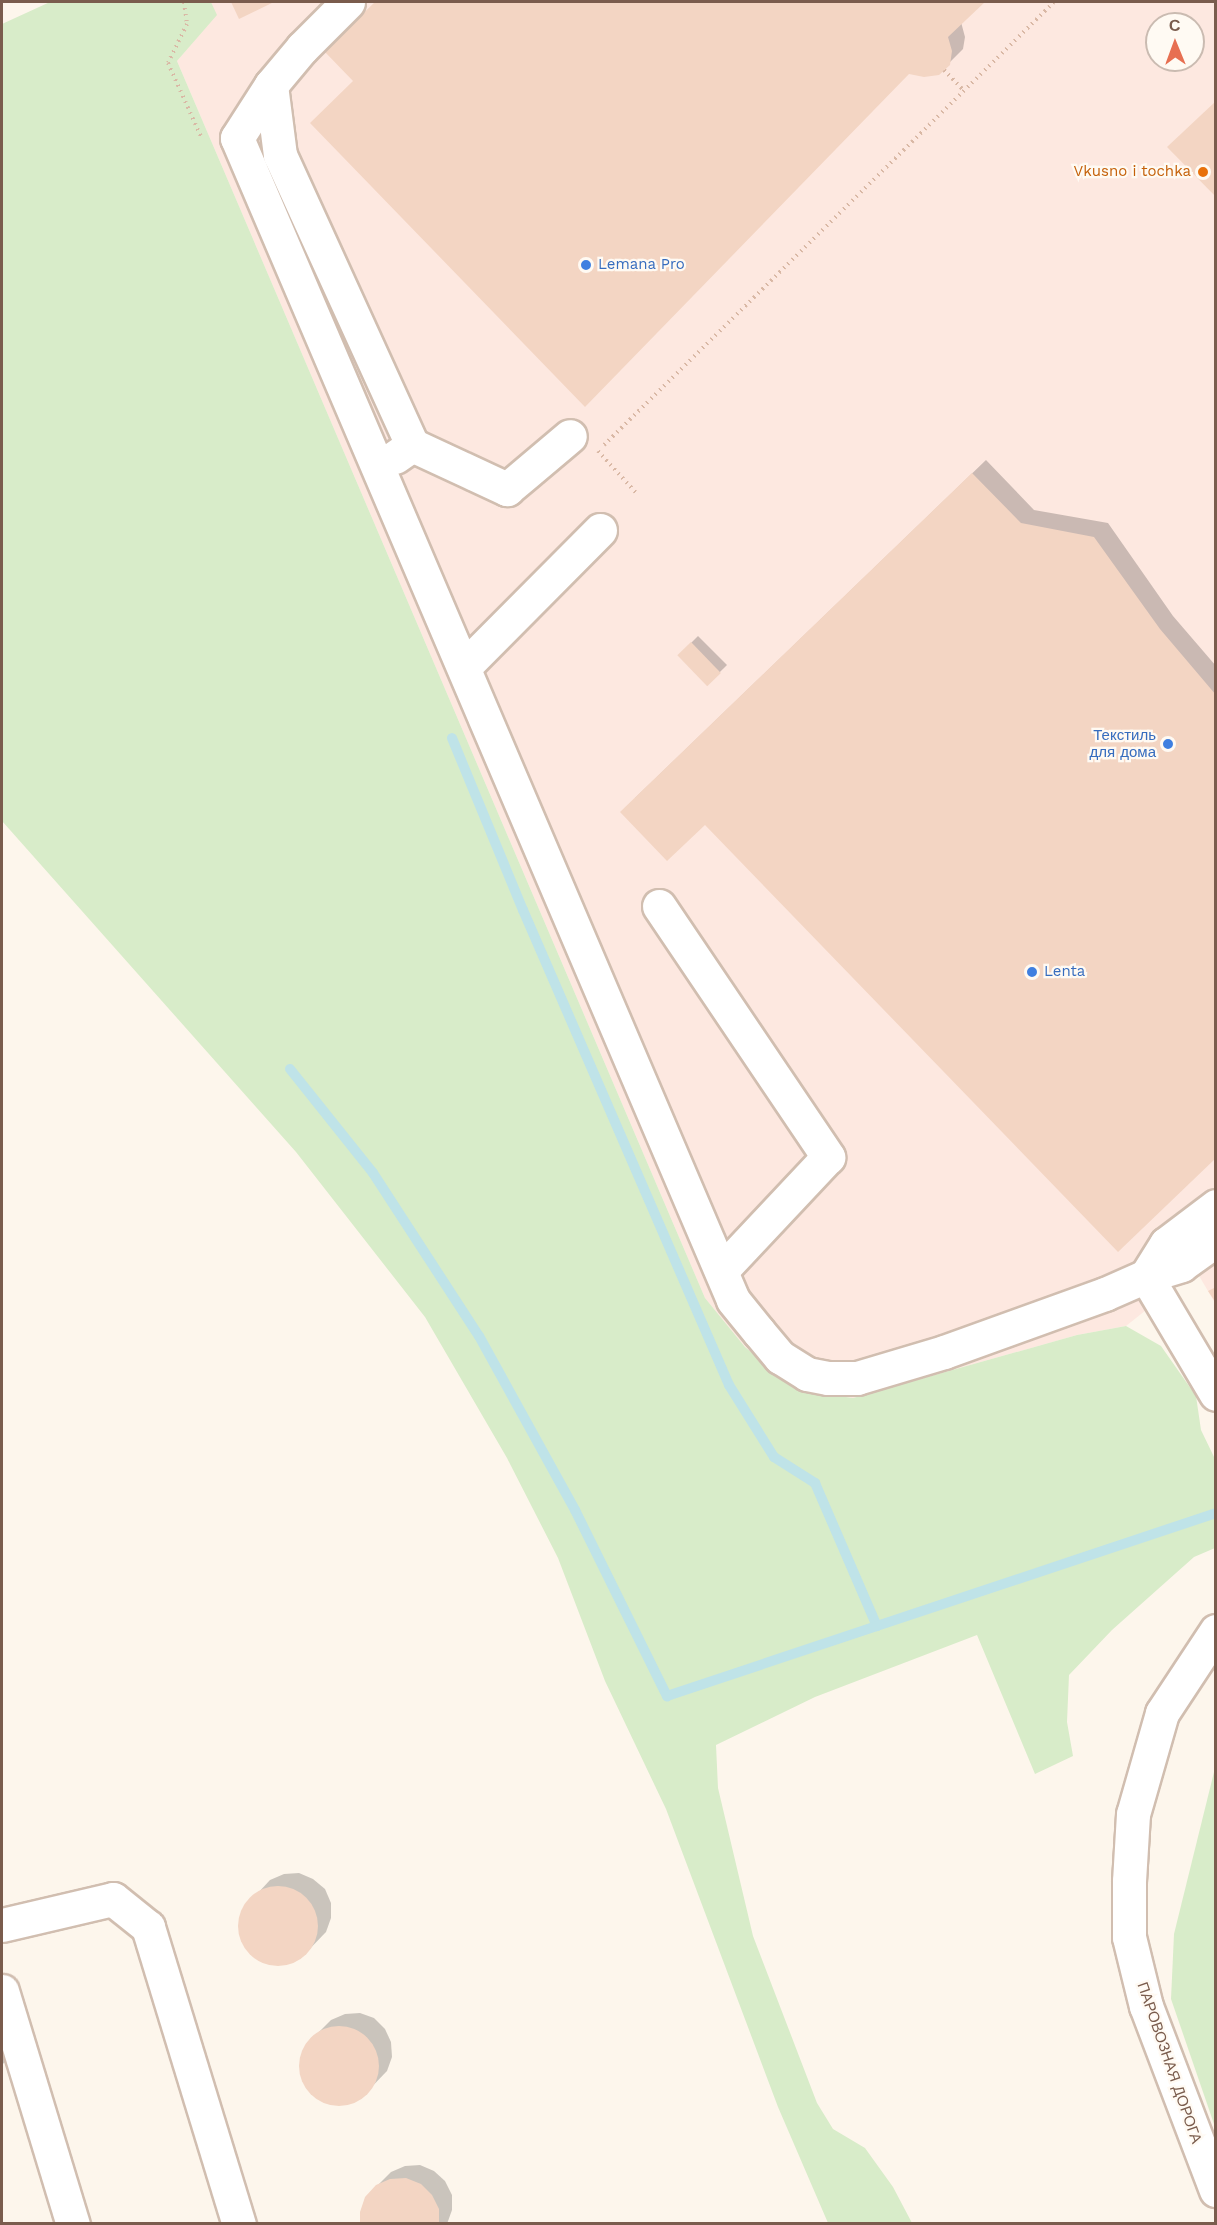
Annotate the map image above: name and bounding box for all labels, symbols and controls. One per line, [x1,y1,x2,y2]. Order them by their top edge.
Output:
north arrow [1145,12,1205,72]
text: С [1169,16,1181,35]
place label: Vkusno i tochka [1073,163,1191,181]
marker: Vkusno i tochka [1196,165,1210,179]
place label: Lemana Pro [598,256,685,274]
marker: Lemana Pro [579,258,593,272]
place label: Текстиль для дома [1090,726,1156,761]
marker: Текстиль для дома [1161,737,1175,751]
place label: Lenta [1044,963,1085,981]
marker: Lenta [1025,965,1039,979]
street label: ПАРОВОЗНАЯ ДОРОГА [1133,1980,1205,2146]

